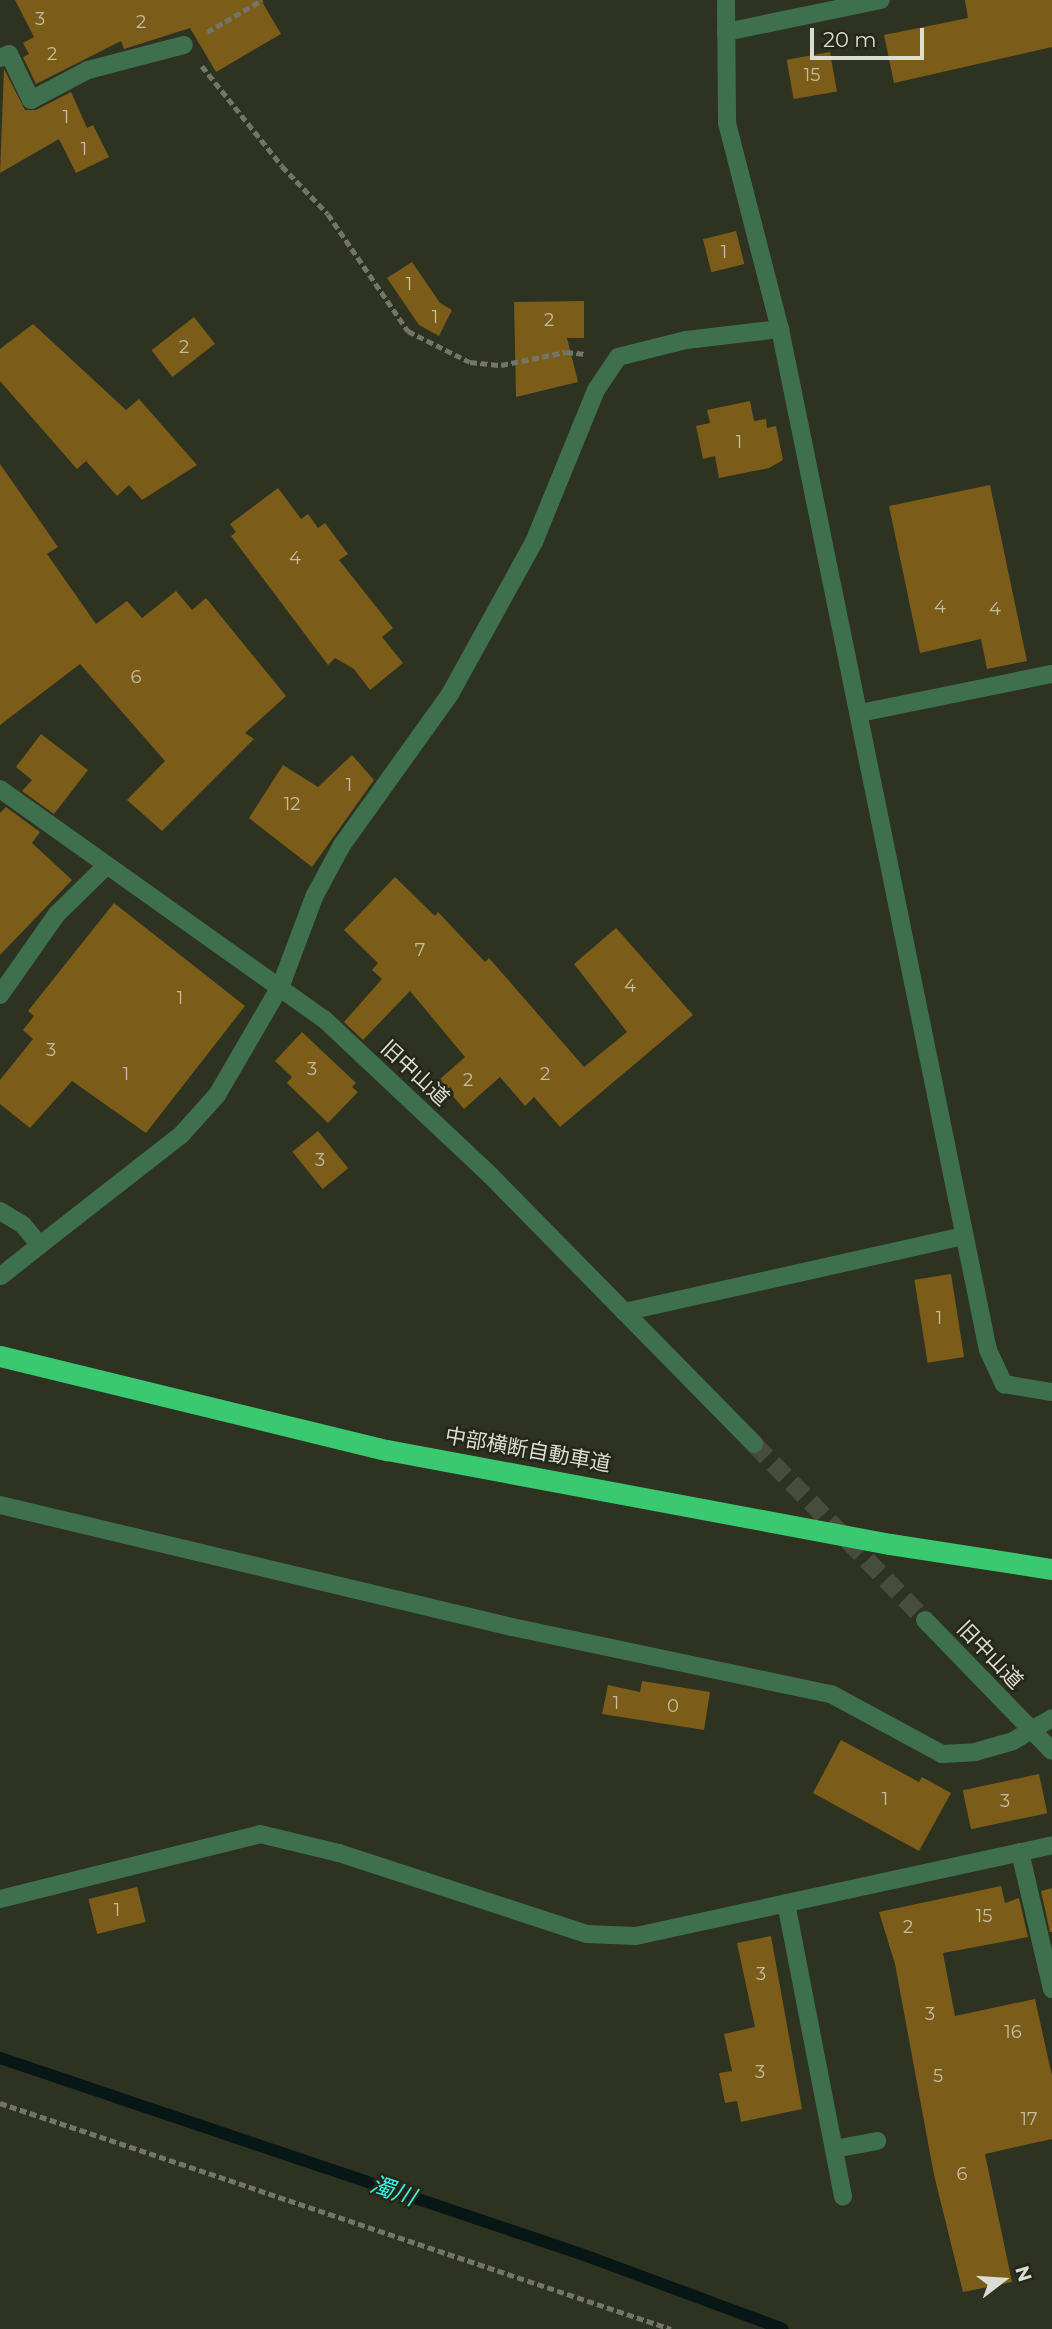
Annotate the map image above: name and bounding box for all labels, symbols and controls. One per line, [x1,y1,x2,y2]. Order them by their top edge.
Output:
house number: 3 [35,8,45,30]
house number: 2 [136,11,146,33]
scale bar [814,14,928,58]
text: 20 m [823,27,877,52]
house number: 2 [47,43,57,65]
house number: 15 [804,64,820,86]
house number: 1 [63,106,69,128]
house number: 1 [81,138,87,160]
house number: 1 [721,241,727,263]
house number: 1 [406,273,412,295]
house number: 1 [432,306,438,328]
house number: 2 [544,309,554,331]
house number: 2 [179,336,189,358]
house number: 1 [736,431,742,453]
house number: 4 [289,547,301,569]
house number: 4 [934,596,946,618]
house number: 4 [989,598,1001,620]
house number: 6 [131,666,141,688]
house number: 1 [346,774,352,796]
house number: 12 [284,793,300,815]
house number: 7 [415,939,425,961]
house number: 4 [624,975,636,997]
house number: 1 [177,987,183,1009]
street label: 旧中山道 [376,1035,454,1111]
house number: 3 [46,1039,56,1061]
house number: 3 [307,1058,317,1080]
house number: 1 [123,1063,129,1085]
house number: 2 [540,1063,550,1085]
house number: 2 [463,1069,473,1091]
house number: 3 [315,1149,325,1171]
house number: 1 [936,1307,942,1329]
street label: 中部横断自動車道 [443,1423,613,1477]
street label: 旧中山道 [952,1616,1028,1694]
house number: 1 [613,1692,619,1714]
house number: 0 [667,1695,679,1717]
house number: 1 [882,1788,888,1810]
house number: 3 [1000,1790,1010,1812]
house number: 1 [114,1899,120,1921]
house number: 15 [976,1905,992,1927]
house number: 2 [903,1916,913,1938]
house number: 3 [756,1963,766,1985]
house number: 3 [925,2003,935,2025]
house number: 16 [1004,2021,1022,2043]
house number: 3 [755,2061,765,2083]
house number: 5 [933,2065,943,2087]
house number: 17 [1020,2108,1038,2130]
house number: 6 [957,2163,967,2185]
water label: 濁川 [367,2170,419,2212]
north arrow [968,2245,1038,2315]
text: N [1010,2263,1037,2284]

